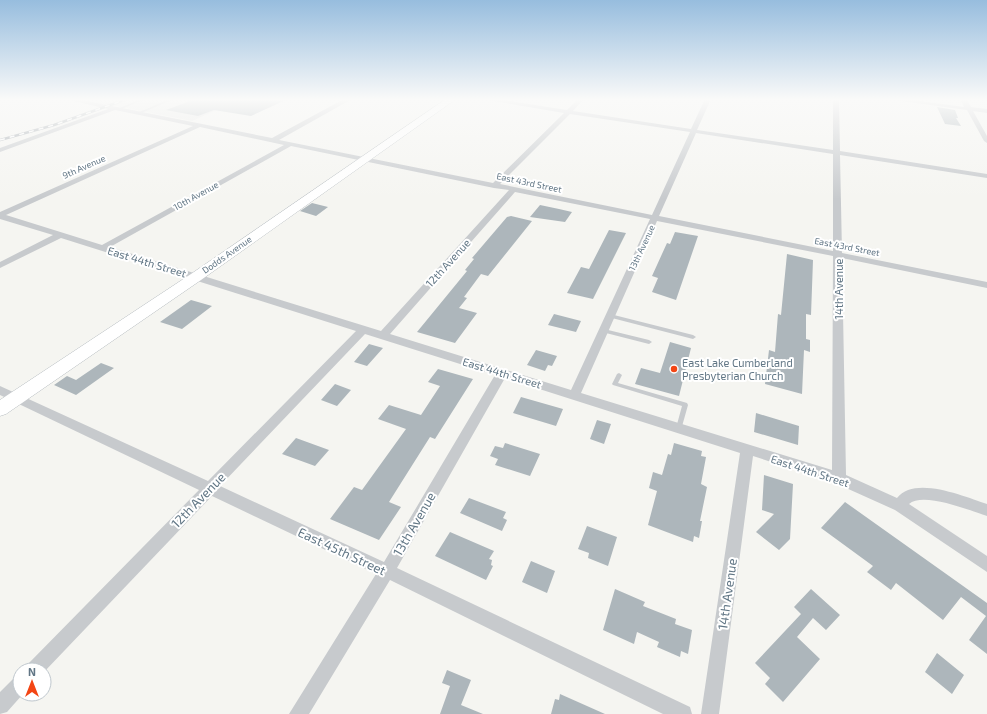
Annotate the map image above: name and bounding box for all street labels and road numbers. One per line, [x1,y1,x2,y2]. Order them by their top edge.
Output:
street label: 9th Avenue [61,152,107,181]
street label: East 43rd Street [496,170,563,195]
street label: 10th Avenue [171,179,220,212]
street label: 13th Avenue [626,223,657,272]
street label: Dodds Avenue [200,233,254,276]
street label: East 43rd Street [814,235,881,258]
street label: 12th Avenue [423,236,473,289]
street label: East 44th Street [106,243,188,280]
street label: 14th Avenue [832,259,845,319]
street label: East 44th Street [461,354,543,391]
street label: East 44th Street [769,452,851,489]
street label: 12th Avenue [168,469,228,531]
street label: 13th Avenue [389,489,439,559]
street label: East 45th Street [295,524,389,578]
street label: 14th Avenue [714,557,740,631]

